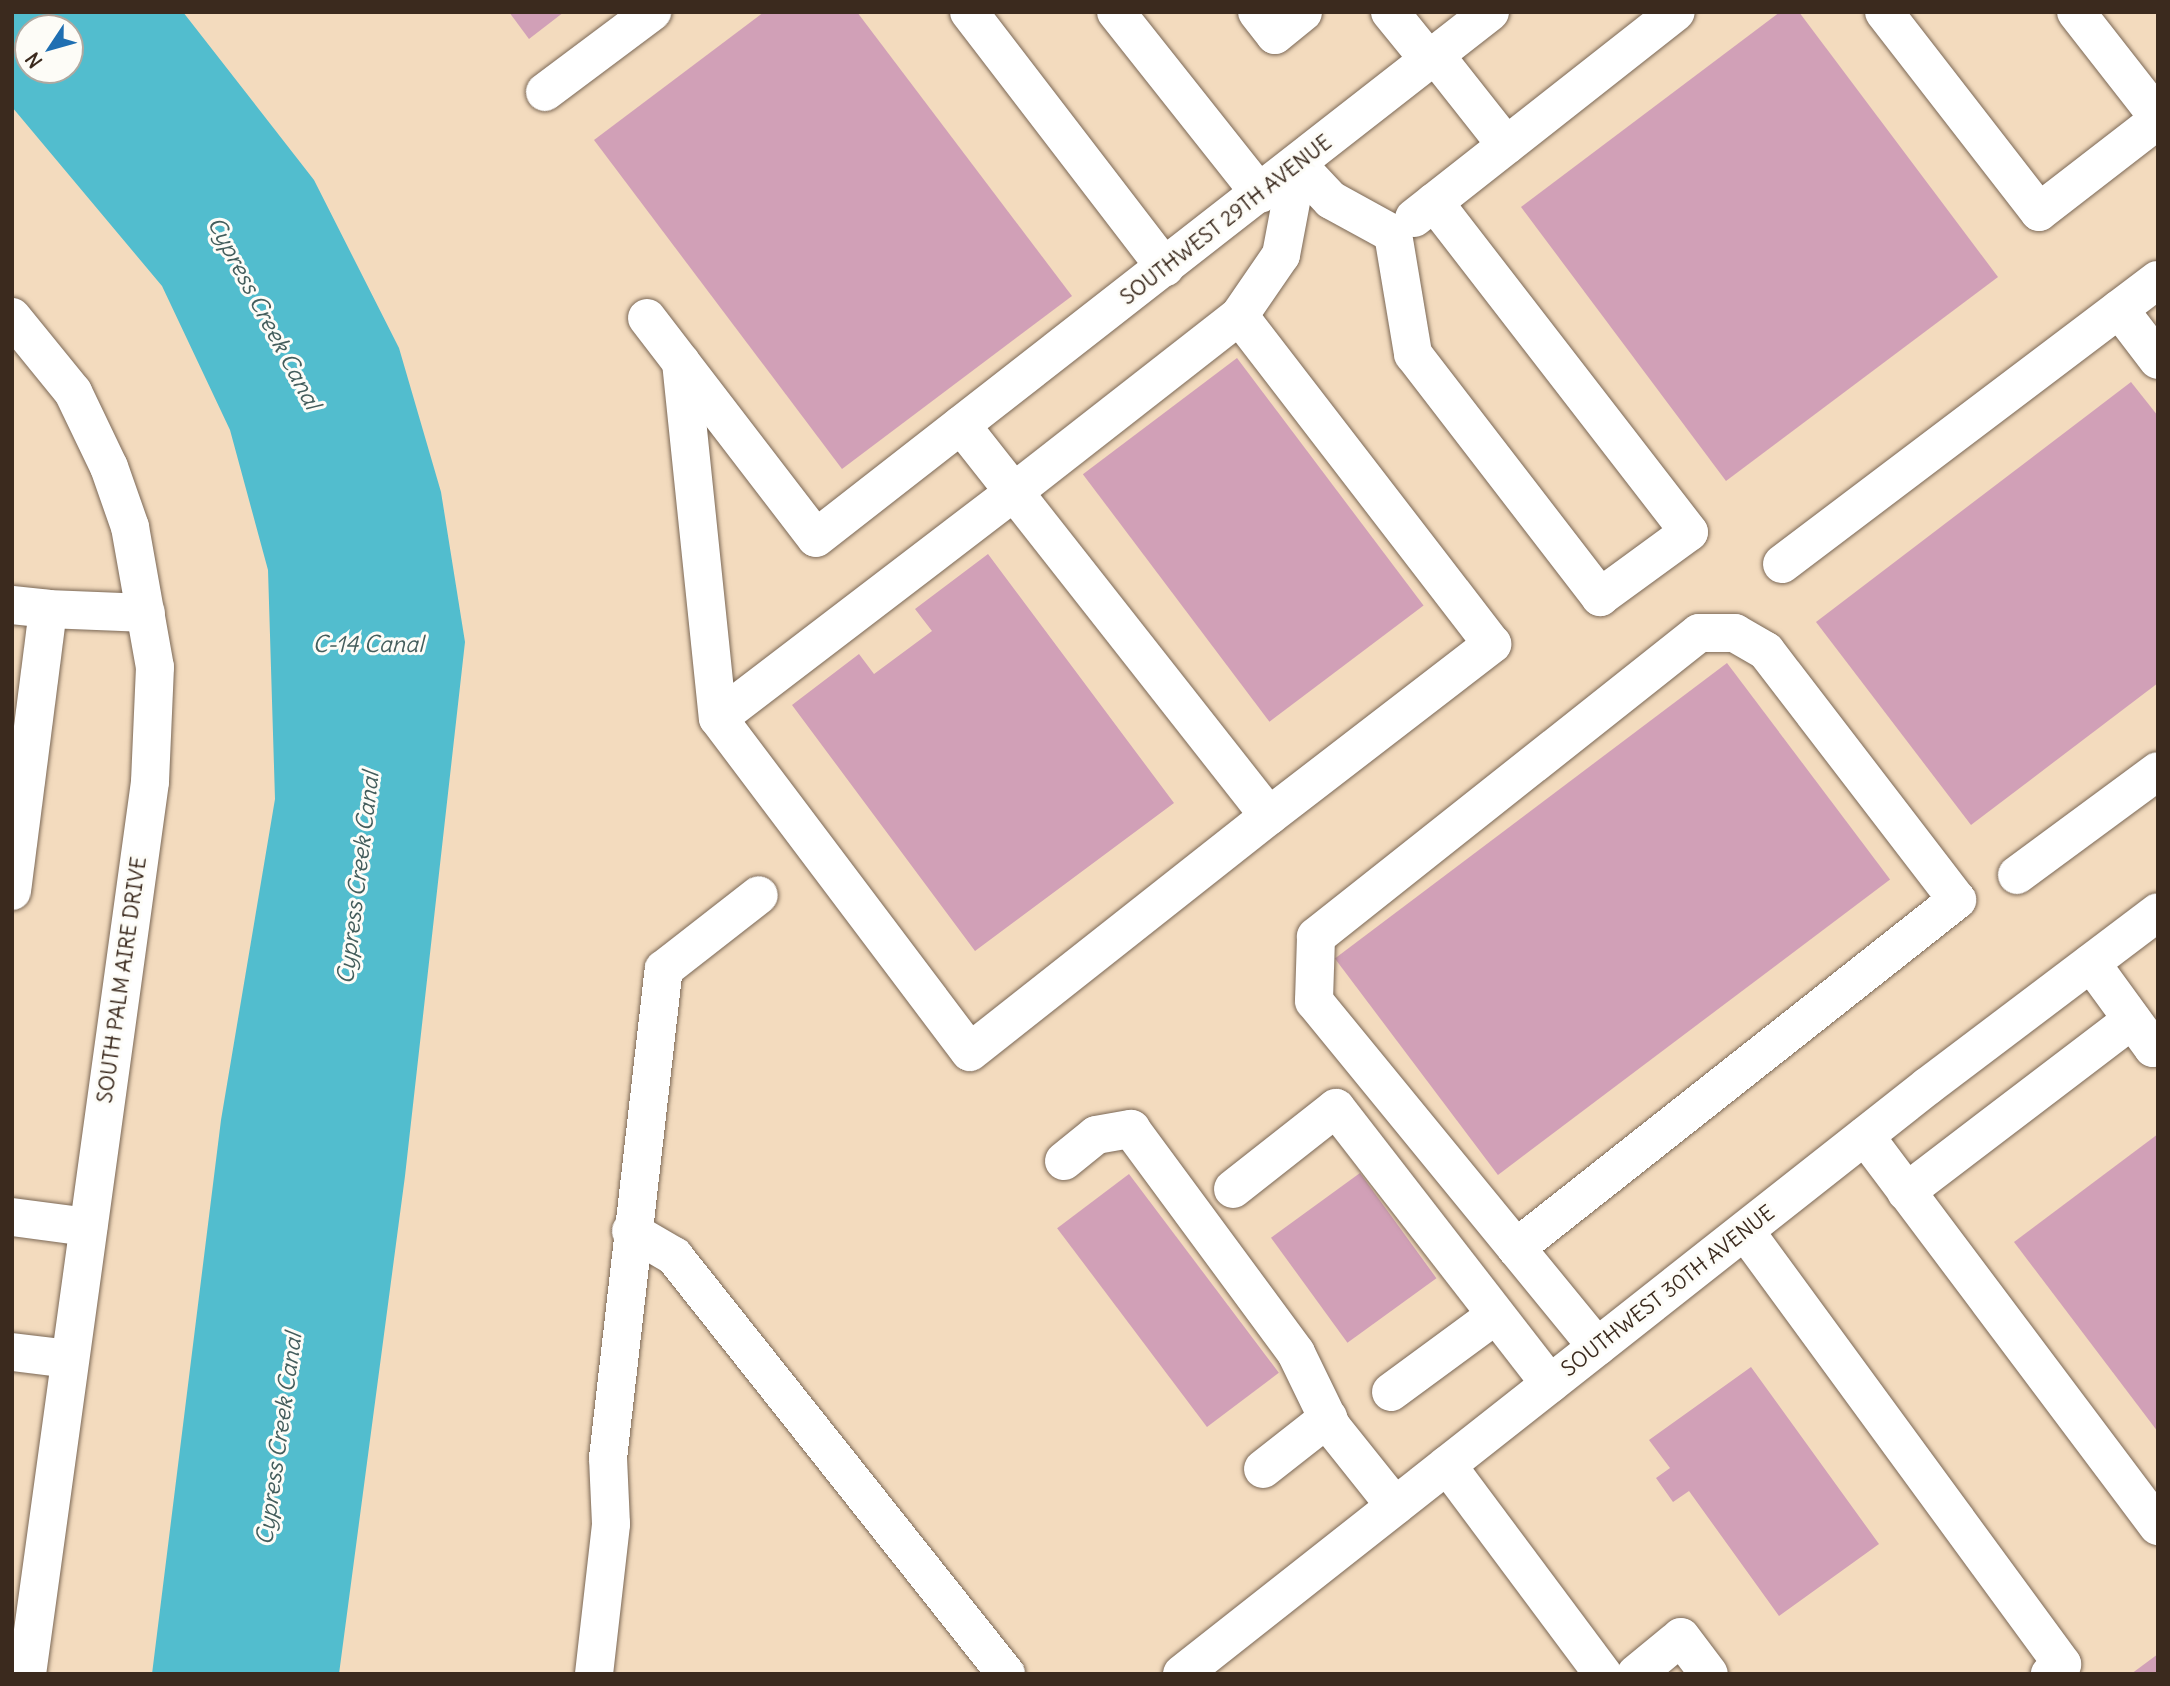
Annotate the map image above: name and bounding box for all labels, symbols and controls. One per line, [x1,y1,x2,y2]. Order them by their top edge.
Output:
north arrow [14,14,84,84]
text: N [20,48,47,73]
street label: SOUTHWEST 29TH AVENUE [1115,130,1337,310]
water label: Cypress Creek Canal [202,212,326,414]
water label: C-14 Canal [313,630,423,658]
water label: Cypress Creek Canal [331,770,385,986]
street label: SOUTH PALM AIRE DRIVE [92,855,152,1105]
street label: SOUTHWEST 30TH AVENUE [1557,1200,1779,1382]
water label: Cypress Creek Canal [250,1331,308,1547]

